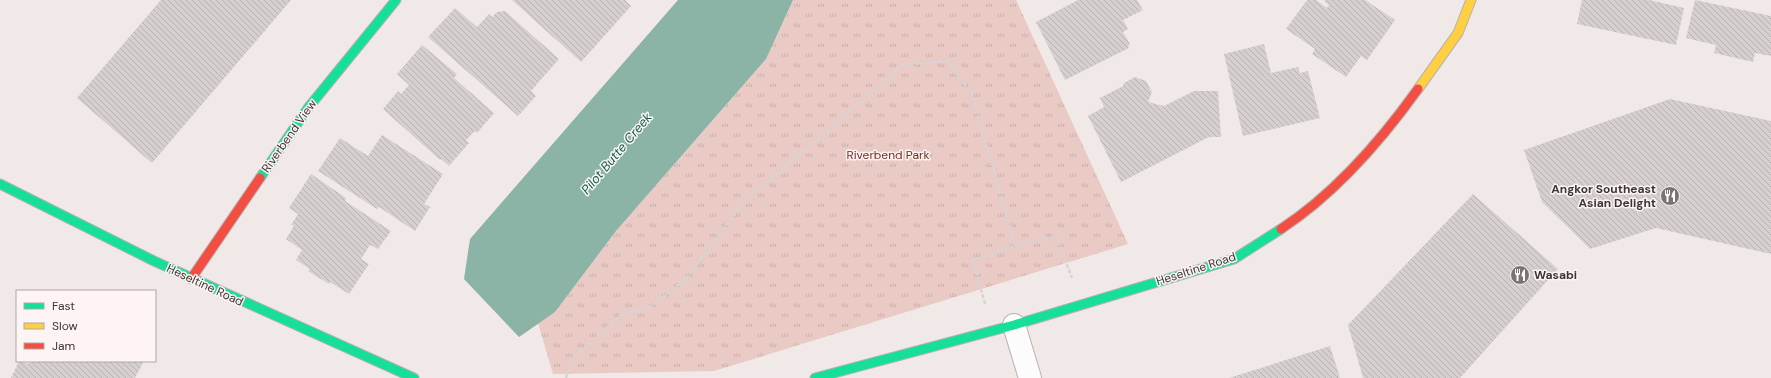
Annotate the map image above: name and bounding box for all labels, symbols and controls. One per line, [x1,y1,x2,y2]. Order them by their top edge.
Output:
street label: Riverbend View [258,96,320,176]
water label: Pilot Butte Creek [577,109,656,198]
park label: Riverbend Park [847,147,929,163]
place label: Angkor Southeast Asian Delight [1551,181,1656,211]
restaurant icon: Angkor Southeast Asian Delight [1659,185,1681,207]
street label: Heseltine Road [1154,249,1238,289]
street label: Heseltine Road [164,260,246,310]
restaurant icon: Wasabi [1509,264,1531,286]
place label: Wasabi [1534,267,1577,283]
legend [16,290,156,362]
text: Fast [52,298,75,314]
text: Slow [52,318,78,334]
text: Jam [52,338,75,354]

